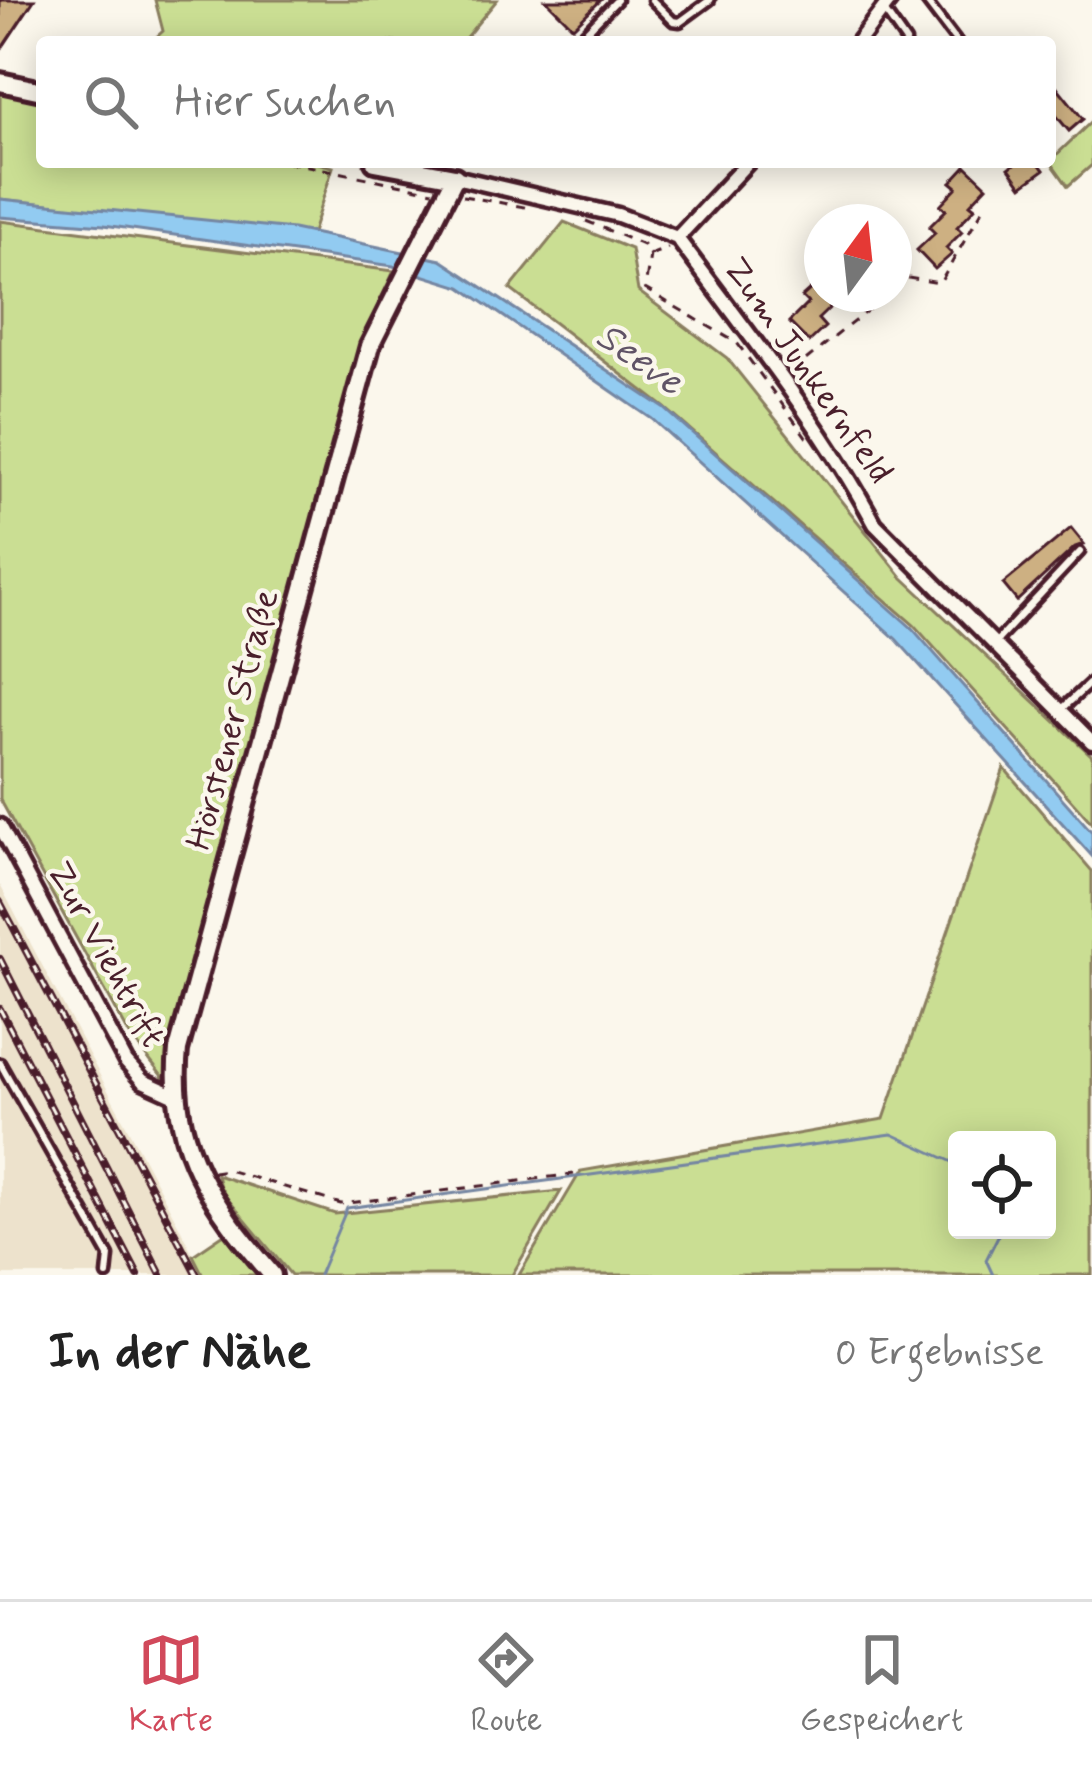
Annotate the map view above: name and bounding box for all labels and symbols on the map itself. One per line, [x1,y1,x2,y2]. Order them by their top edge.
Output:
north arrow [804,204,912,312]
street label: Zum Junkernfeld [711,248,903,494]
water label: Seeve [585,312,693,409]
street label: Hörstener Straße [177,585,291,855]
street label: Zur Viehtrift [35,854,175,1056]

